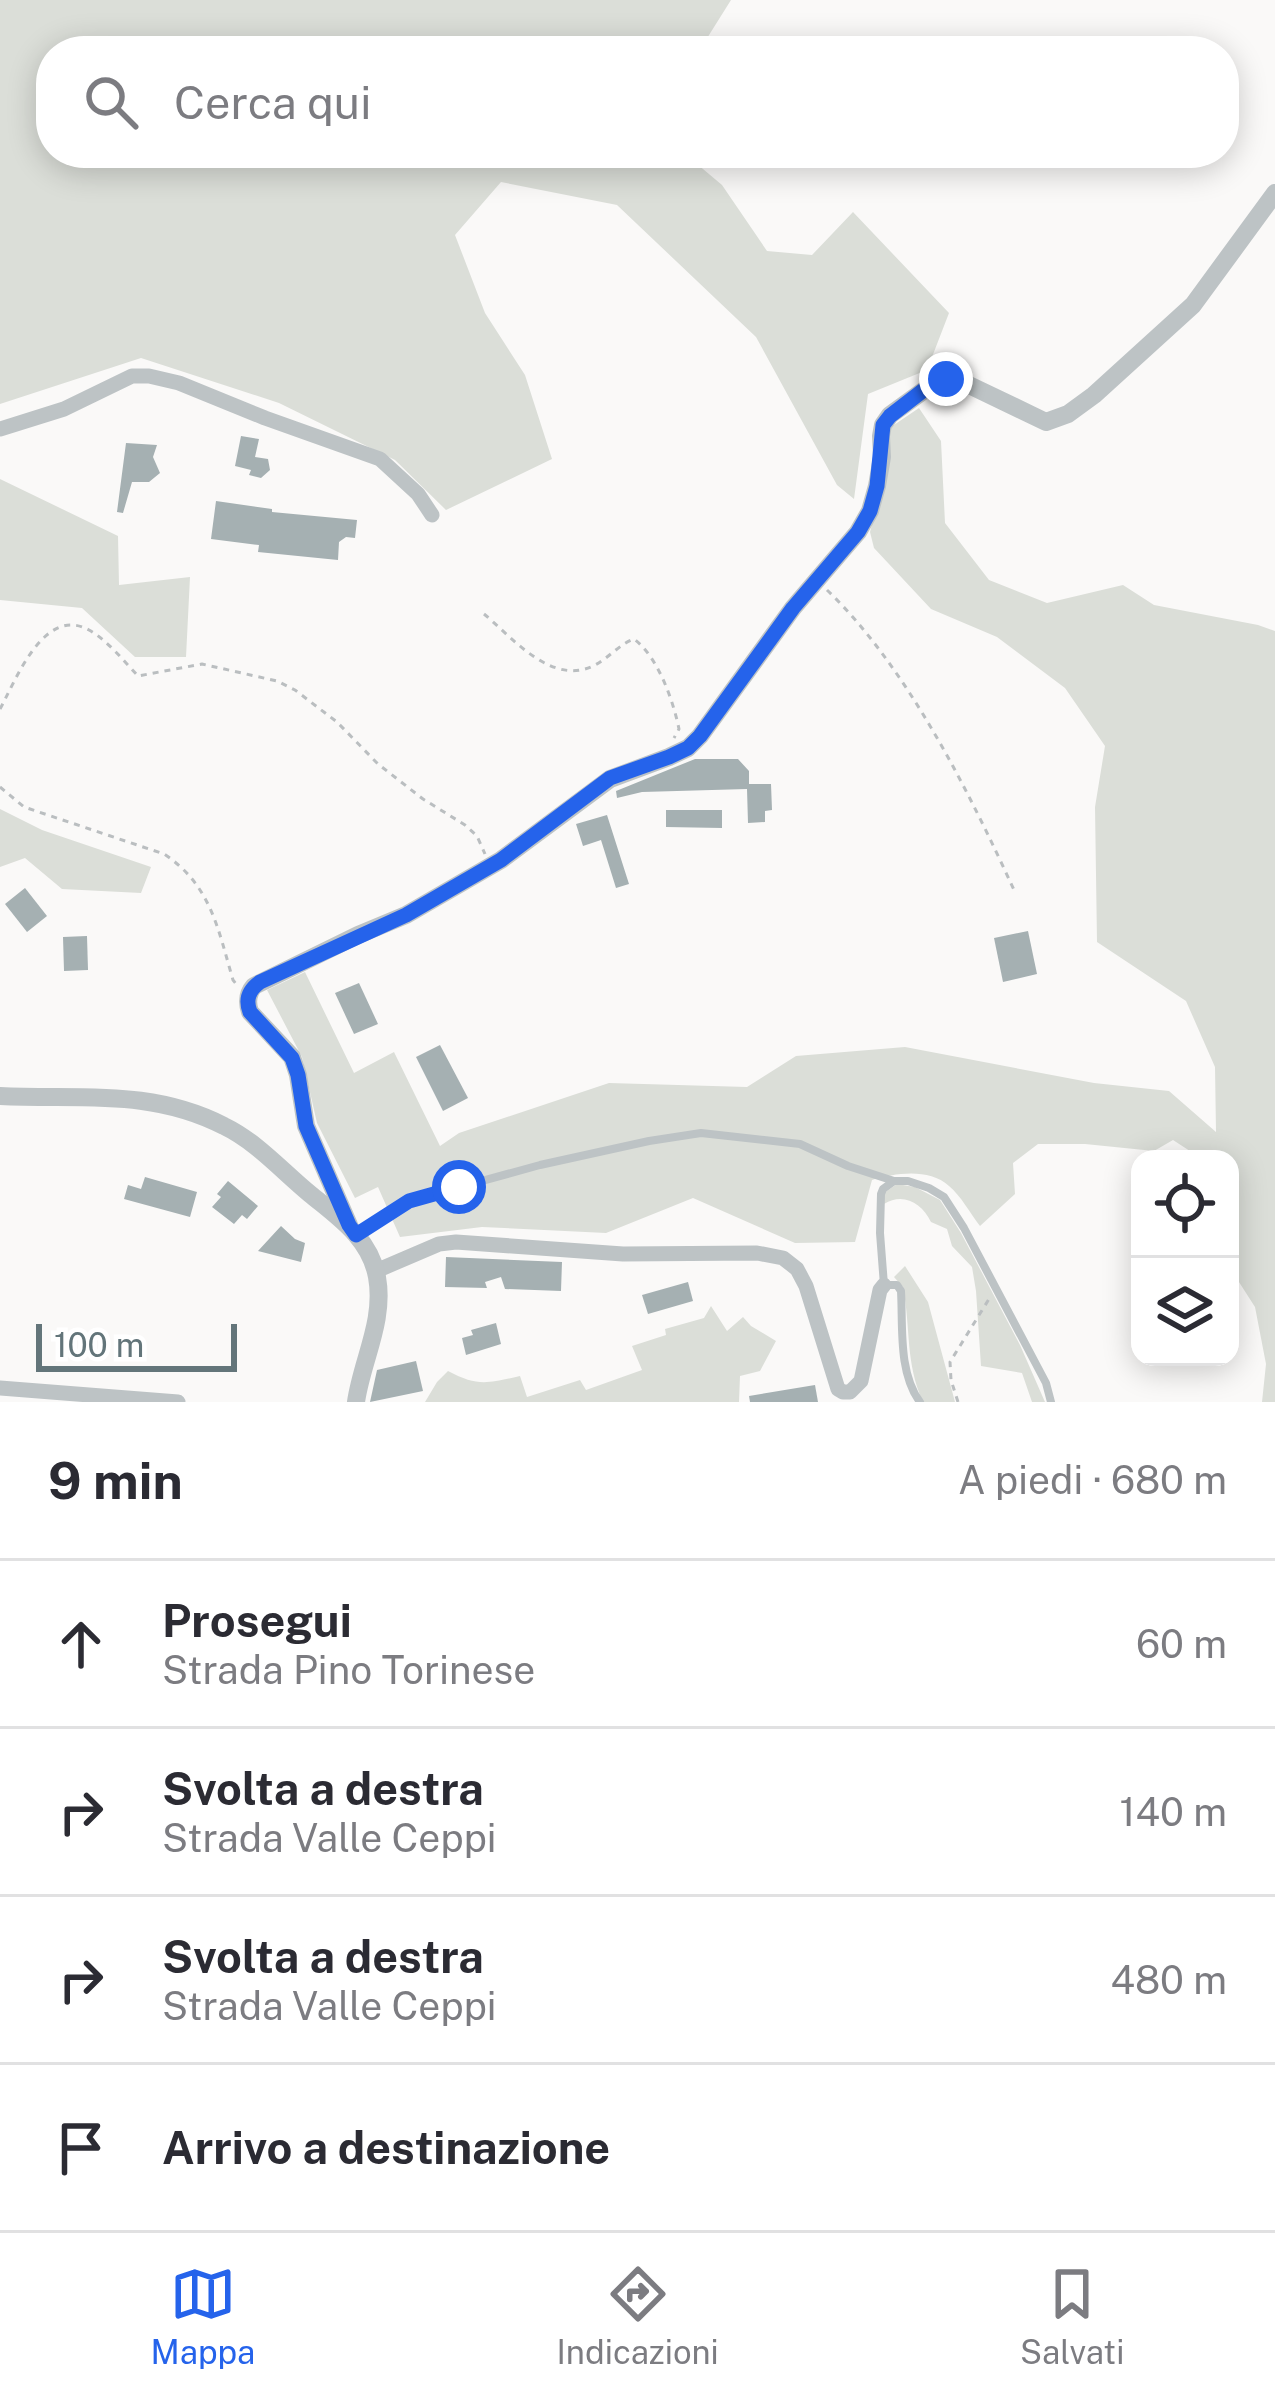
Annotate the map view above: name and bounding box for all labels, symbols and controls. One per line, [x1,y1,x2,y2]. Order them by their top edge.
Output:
search box [36,36,1239,168]
icon: search [78,69,144,135]
text: Cerca qui [174,76,371,129]
route end [919,352,973,406]
map controls [1131,1150,1239,1366]
button: locate [1131,1150,1239,1258]
route start [432,1160,486,1214]
button: layers [1131,1258,1239,1366]
scale bar [36,1318,237,1371]
text: 100 m [54,1326,144,1364]
text: 9 min [48,1451,183,1510]
text: A piedi · 680 m [958,1457,1227,1503]
text: Prosegui [162,1594,352,1647]
icon: ahead [48,1611,114,1677]
text: 60 m [1136,1621,1227,1667]
text: Strada Pino Torinese [162,1647,535,1693]
text: Svolta a destra [162,1762,484,1815]
icon: right [48,1779,114,1845]
text: 140 m [1120,1789,1227,1835]
text: Strada Valle Ceppi [162,1815,497,1861]
text: Svolta a destra [162,1930,484,1983]
icon: right [48,1947,114,2013]
text: 480 m [1110,1957,1227,2003]
text: Strada Valle Ceppi [162,1983,497,2029]
icon: arrive [48,2115,114,2181]
text: Arrivo a destinazione [162,2121,610,2174]
tab: Mappa [151,2261,255,2371]
tab: Indicazioni [557,2261,719,2371]
tab: Salvati [1020,2261,1124,2371]

